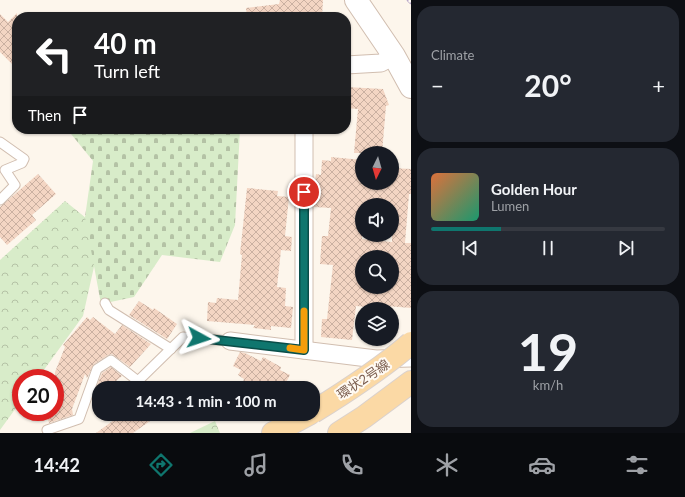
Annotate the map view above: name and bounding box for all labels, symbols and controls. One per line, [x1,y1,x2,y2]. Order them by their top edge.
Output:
text: 40 m [94,26,157,60]
icon: left [28,28,80,80]
text: Climate [431,47,474,63]
text: Turn left [94,60,160,82]
text: 20° [524,67,572,103]
text: − [431,72,444,99]
text: + [652,72,665,99]
icon: arrive [69,104,91,126]
text: Then [28,106,61,124]
north arrow [355,146,399,190]
map controls [355,146,399,346]
pin [287,175,321,209]
text: Golden Hour [491,180,577,198]
icon: arrive [293,181,315,203]
button: sound [355,198,399,242]
text: Lumen [491,198,529,214]
icon: previous [459,237,481,259]
icon: pause [537,237,559,259]
icon: next [615,237,637,259]
button: search [355,250,399,294]
button: layers [355,302,399,346]
position arrow [178,317,220,359]
text: 19 [518,320,578,382]
street label: 環状2号線 [334,356,392,402]
speed limit sign: 20 [12,369,64,421]
text: km/h [533,377,563,393]
text: 14:43 · 1 min · 100 m [136,392,276,410]
icon: directions [147,451,175,479]
icon: music [242,451,270,479]
icon: phone [338,451,366,479]
icon: climate [433,451,461,479]
icon: car [528,451,556,479]
icon: filters [623,451,651,479]
text: 14:42 [34,454,80,476]

